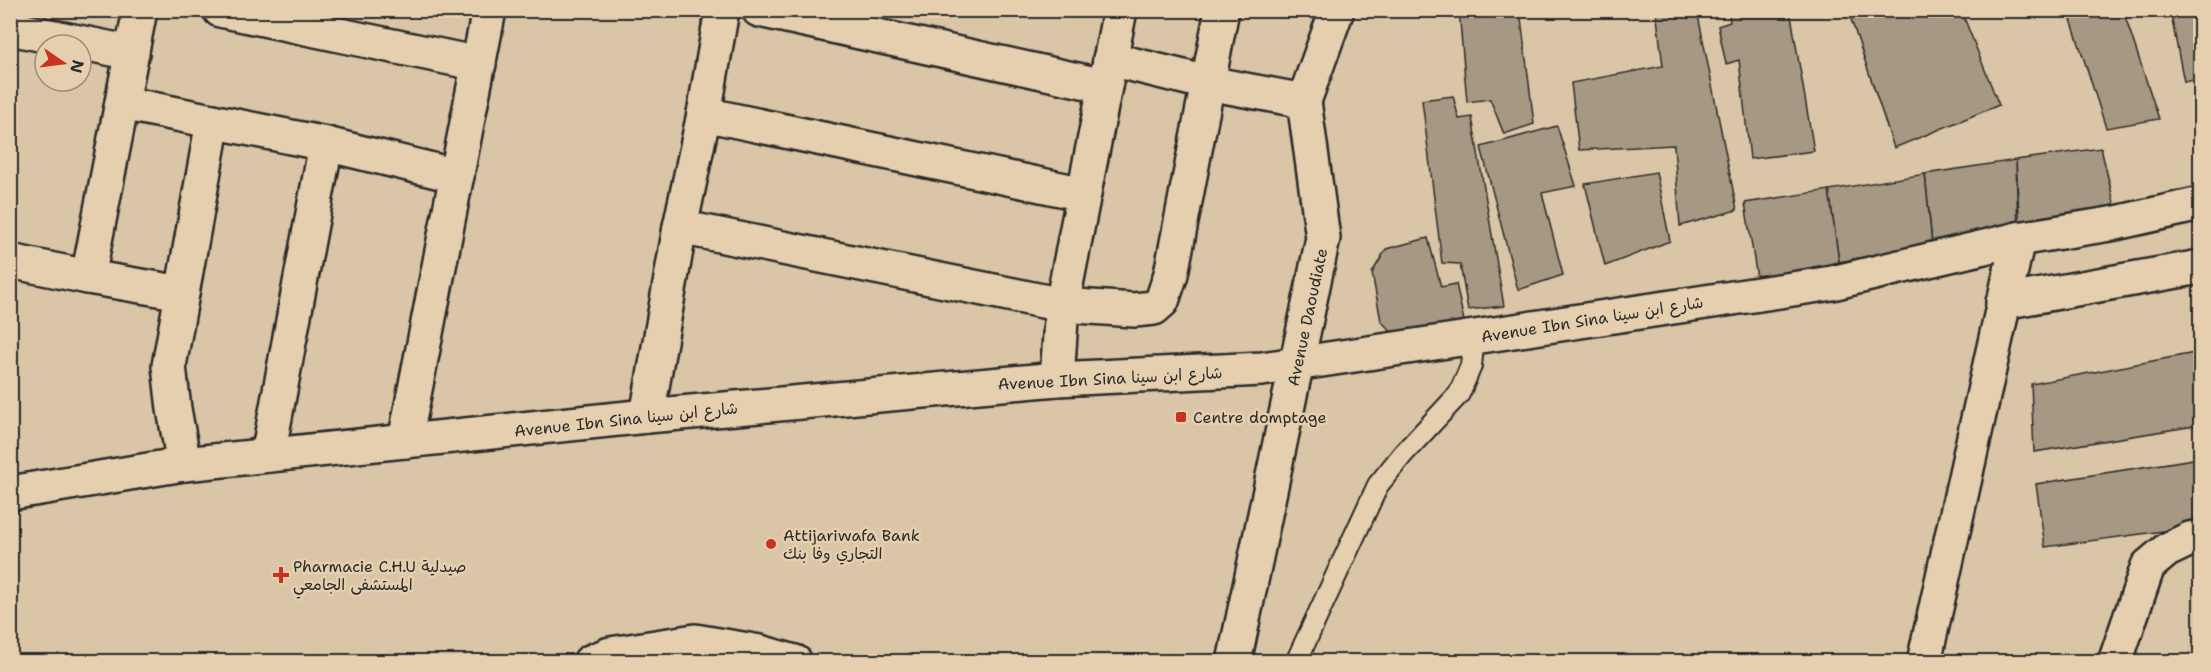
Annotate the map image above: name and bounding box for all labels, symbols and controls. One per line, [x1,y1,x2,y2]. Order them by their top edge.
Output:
north arrow [33,33,93,93]
text: N [65,58,89,75]
street label: Avenue Daoudiate [1283,246,1332,388]
street label: Avenue Ibn Sina شارع ابن سينا [1479,292,1705,348]
street label: Avenue Ibn Sina شارع ابن سينا [997,362,1223,396]
street label: Avenue Ibn Sina شارع ابن سينا [513,397,739,443]
place label: Centre domptage [1193,407,1326,428]
marker: Centre domptage [1174,410,1188,424]
place label: Attijariwafa Bank التجاري وفا بنك [783,525,920,565]
marker: Attijariwafa Bank التجاري وفا بنك [764,537,778,551]
place label: Pharmacie C.H.U صيدلية المستشفى الجامعي [293,556,466,599]
marker: Pharmacie C.H.U صيدلية المستشفى الجامعي [274,568,288,582]

